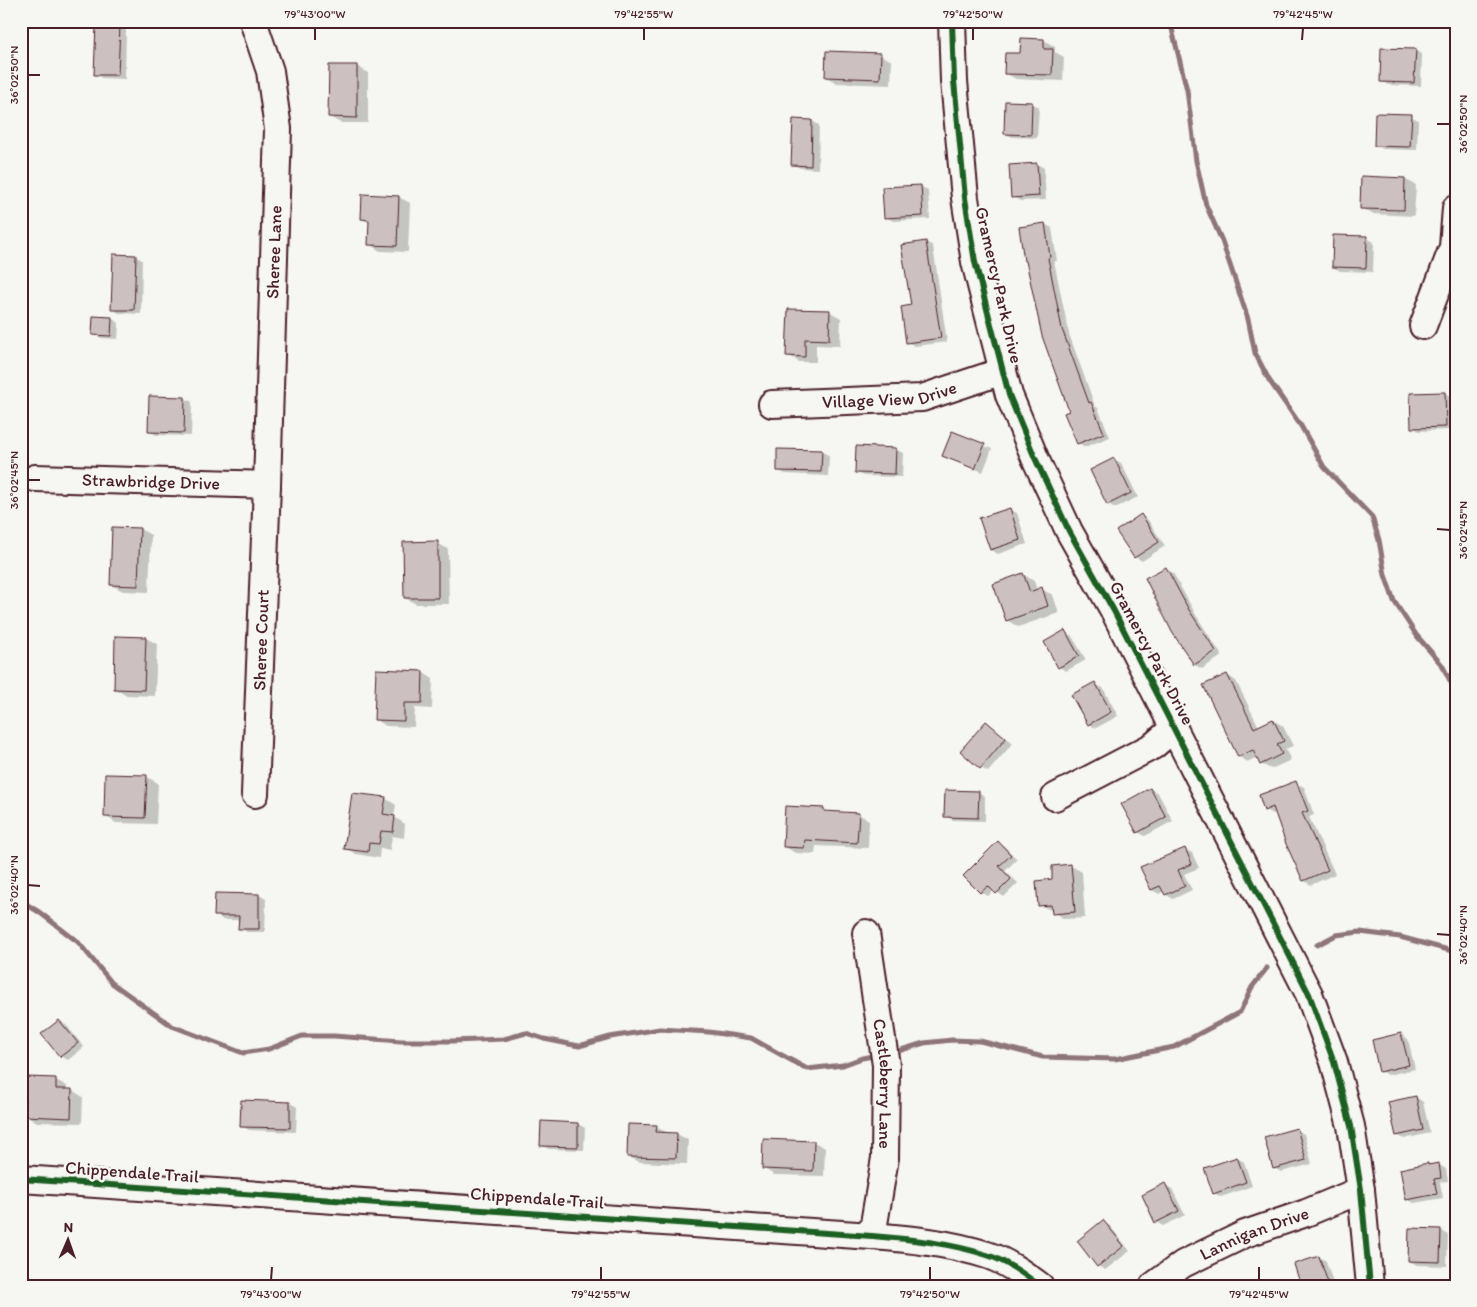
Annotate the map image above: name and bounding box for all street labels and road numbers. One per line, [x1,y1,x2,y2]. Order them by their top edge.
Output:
street label: Sheree Lane [261,205,287,299]
street label: Gramercy Park Drive [970,205,1028,365]
street label: Village View Drive [821,376,960,413]
street label: Strawbridge Drive [82,468,220,495]
street label: Gramercy Park Drive [1105,577,1199,729]
street label: Sheree Court [248,589,274,691]
street label: Castleberry Lane [868,1017,897,1149]
street label: Chippendale Trail [64,1156,200,1188]
street label: Chippendale Trail [469,1182,605,1214]
street label: Lannigan Drive [1196,1202,1312,1265]

